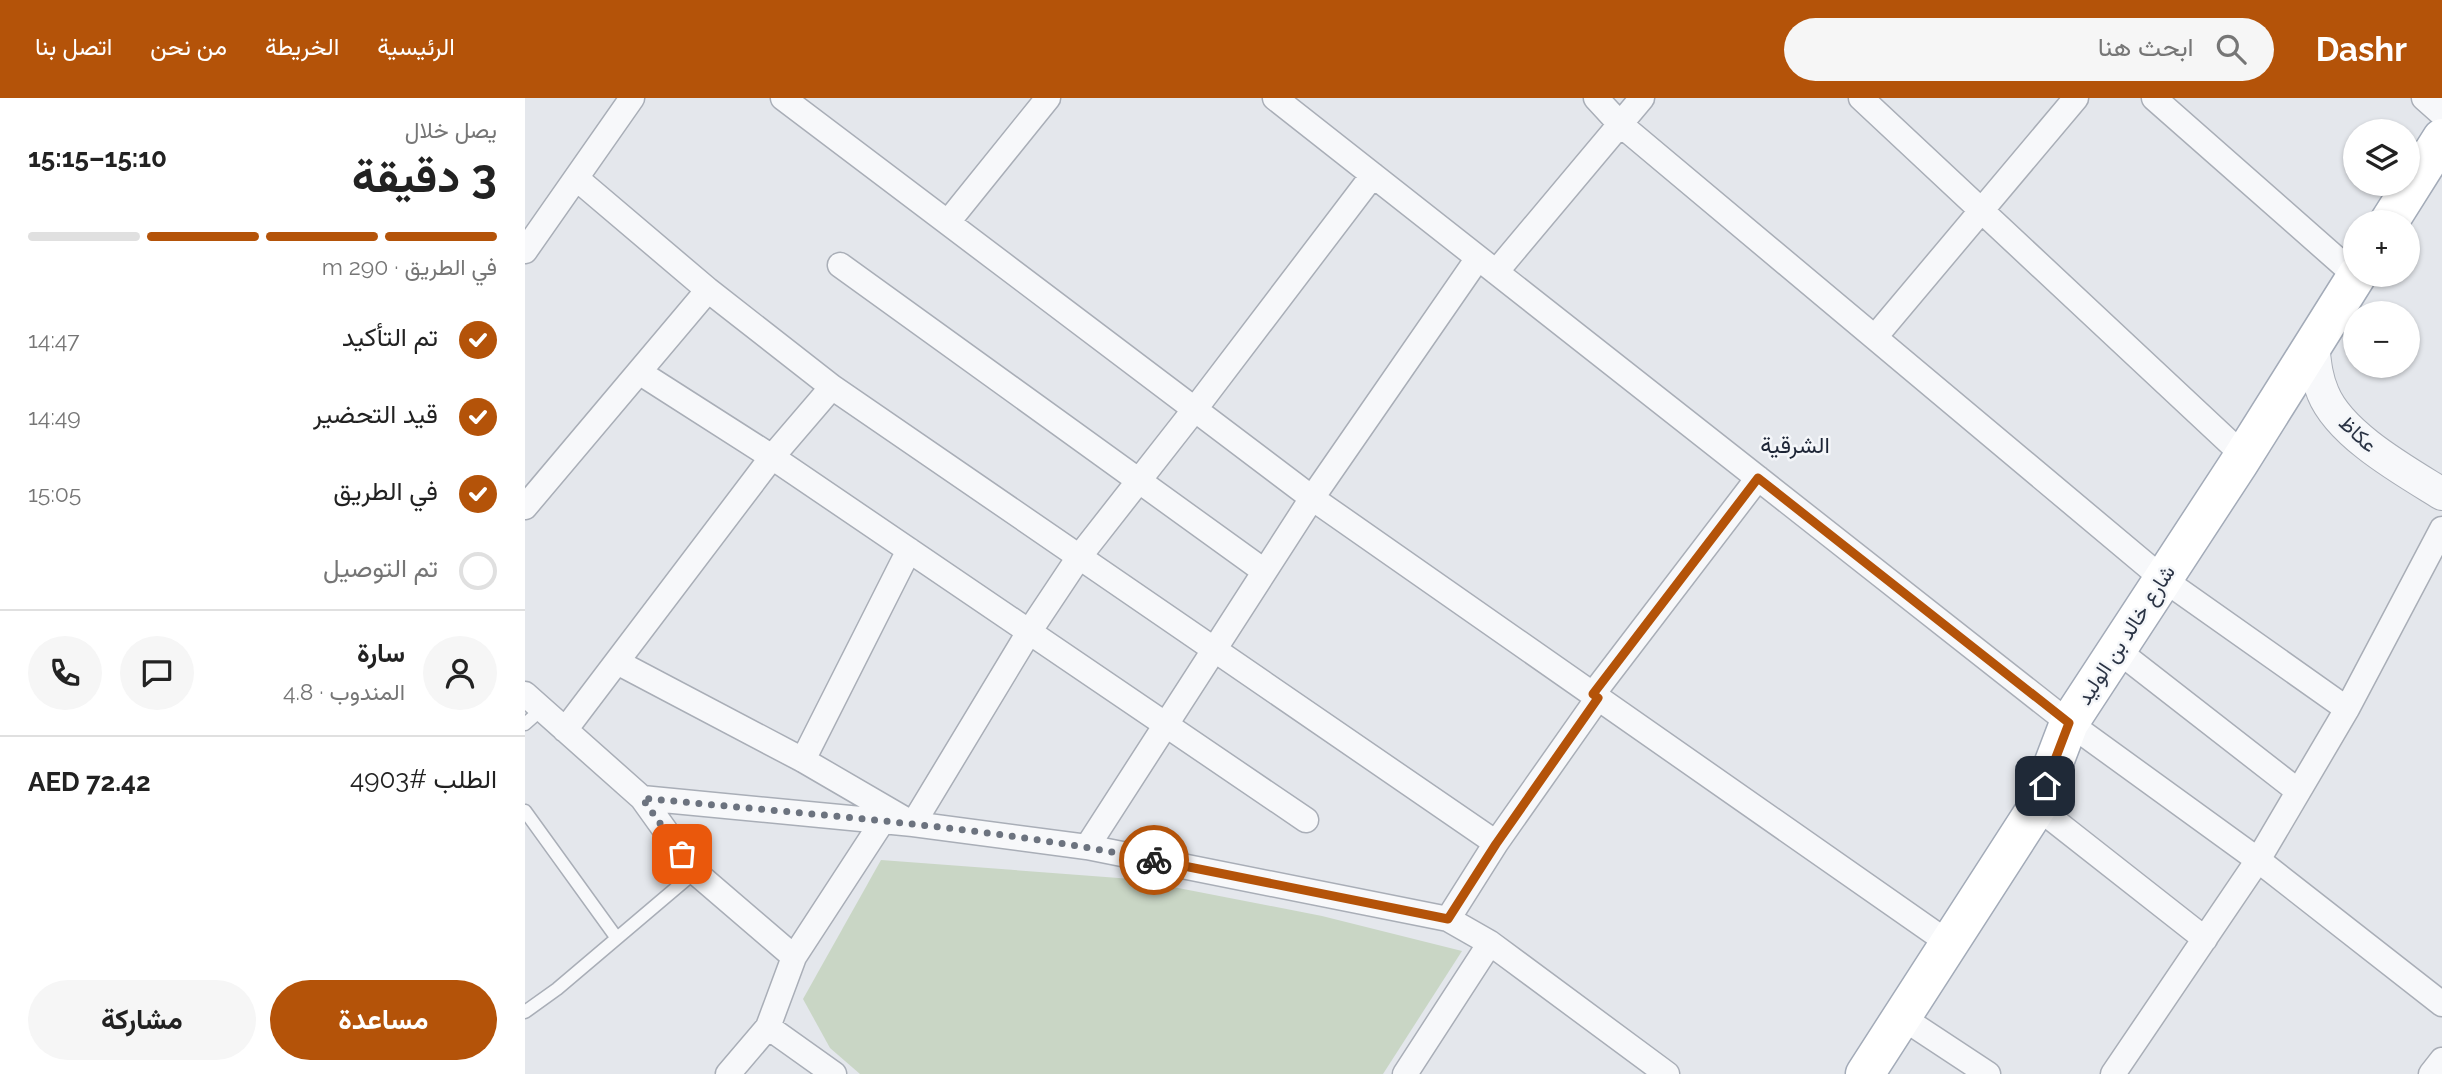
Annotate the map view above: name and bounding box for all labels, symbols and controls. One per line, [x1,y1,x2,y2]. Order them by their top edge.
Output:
search box [1784,18,2274,81]
icon: search [2212,30,2250,68]
text: Dashr [2316,30,2407,69]
text: اتصل بنا [35,32,112,61]
text: من نحن [150,32,227,61]
text: الخريطة [265,32,339,61]
text: الرئيسية [377,32,455,61]
text: ابحث هنا [2098,32,2194,62]
text: يصل خلال [405,116,497,143]
map controls [2343,119,2420,378]
button: layers [2343,119,2420,196]
text: 15:10–15:15 [28,143,167,173]
text: 3 دقيقة [352,149,497,203]
button: + [2343,210,2420,287]
text: في الطريق · 290 m [322,253,497,280]
button: − [2343,301,2420,378]
icon: check [459,321,497,359]
text: تم التأكيد [342,322,438,352]
text: 14:47 [28,326,79,353]
icon: check [459,398,497,436]
text: قيد التحضير [313,399,438,429]
text: 14:49 [28,403,81,430]
street label: عكاظ [2334,410,2382,457]
district label: الشرقية [1760,431,1830,460]
icon: check [459,475,497,513]
text: في الطريق [333,476,438,506]
text: 15:05 [28,480,81,507]
text: تم التوصيل [323,553,438,583]
street label: شارع خالد بن الوليد [2071,560,2182,710]
button: phone [28,636,102,710]
button: chat [120,636,194,710]
button: person [423,636,497,710]
text: سارة [357,638,405,668]
text: المندوب · 4.8 [283,678,405,705]
pin [2015,756,2075,816]
text: الطلب #4903 [350,764,497,794]
text: AED 72.42 [28,767,151,797]
icon: home [2026,767,2064,805]
pin [652,824,712,884]
courier [1119,825,1189,895]
icon: bag [663,835,701,873]
icon: bike [1135,841,1173,879]
button: مشاركة [28,980,256,1060]
button: مساعدة [270,980,497,1060]

